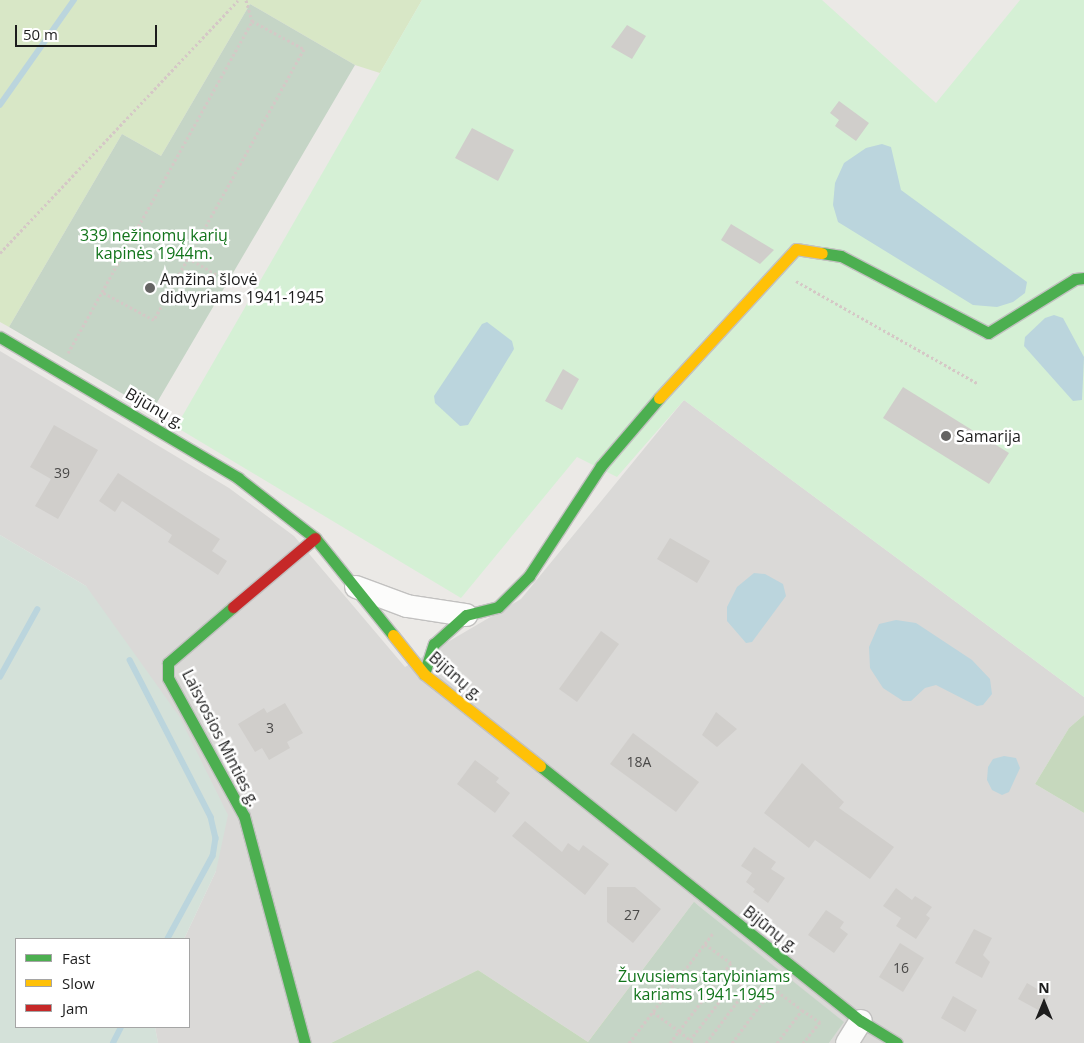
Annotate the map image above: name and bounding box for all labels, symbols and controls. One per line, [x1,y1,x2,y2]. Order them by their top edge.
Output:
scale bar [18,15,160,47]
text: 50 m [23,24,58,44]
park label: 339 nežinomų karių kapinės 1944m. [80,225,228,263]
place label: Amžina šlovė didvyriams 1941-1945 [160,269,324,307]
marker: Amžina šlovė didvyriams 1941-1945 [144,282,156,294]
street label: Bijūnų g. [122,383,188,433]
place label: Samarija [956,426,1021,446]
marker: Samarija [940,430,952,442]
house number: 39 [54,465,70,481]
street label: Bijūnų g. [425,647,487,705]
street label: Laisvosios Minties g. [178,666,264,810]
house number: 3 [266,720,274,736]
house number: 18A [627,754,651,770]
street label: Bijūnų g. [740,901,802,957]
house number: 27 [624,907,640,923]
legend [15,938,190,1028]
text: Fast [62,948,91,968]
house number: 16 [893,960,909,976]
park label: Žuvusiems tarybiniams kariams 1941-1945 [618,966,790,1004]
text: Slow [62,973,95,993]
north arrow [1019,978,1069,1028]
text: N [1038,978,1050,997]
text: Jam [62,998,88,1018]

